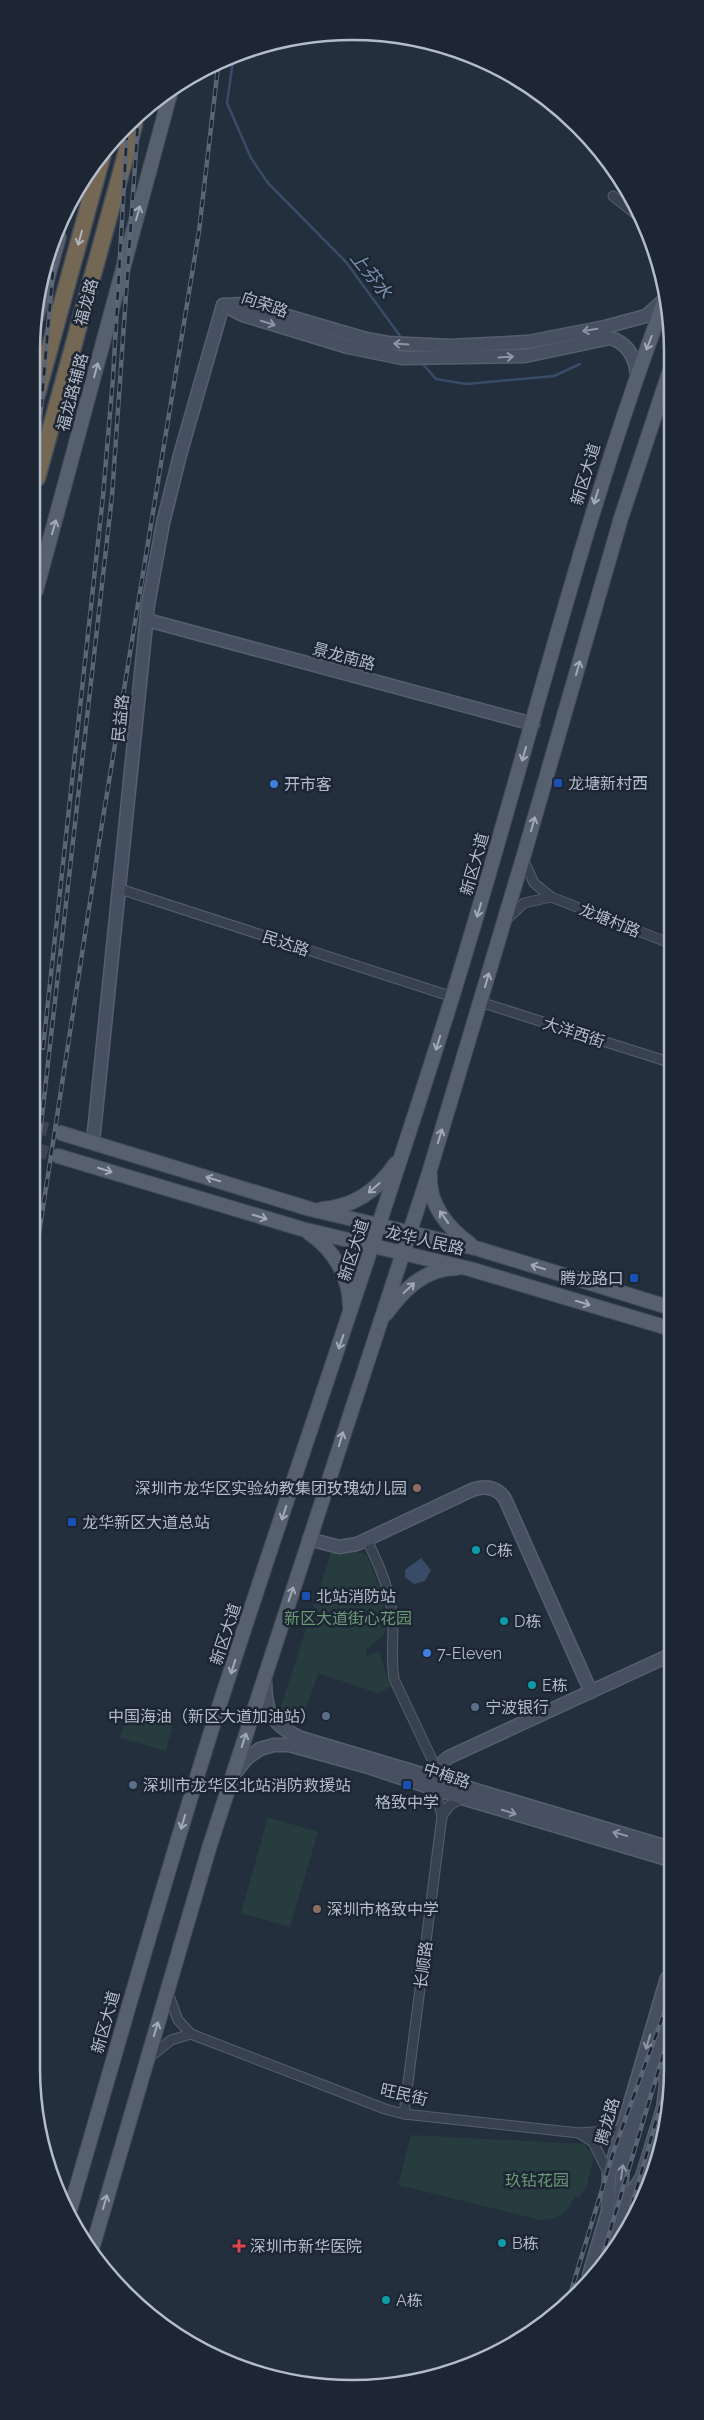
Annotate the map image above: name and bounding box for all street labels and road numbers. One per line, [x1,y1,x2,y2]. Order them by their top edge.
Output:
street label: 福龙路 [71,276,102,328]
street label: 向荣路 [239,288,291,321]
street label: 福龙路辅路 [53,351,92,433]
street label: 新区大道 [567,441,604,508]
street label: 景龙南路 [310,639,377,674]
street label: 民益路 [109,693,132,743]
street label: 新区大道 [457,831,492,898]
street label: 龙塘村路 [577,900,643,941]
street label: 民达路 [260,927,312,960]
street label: 大洋西街 [540,1014,607,1051]
street label: 新区大道 [335,1217,372,1284]
street label: 龙华人民路 [384,1222,466,1259]
street label: 新区大道 [207,1601,244,1668]
street label: 中梅路 [421,1759,473,1792]
street label: 长顺路 [411,1940,436,1990]
street label: 新区大道 [88,1989,123,2056]
street label: 旺民街 [378,2080,429,2109]
street label: 腾龙路 [592,2095,623,2147]

